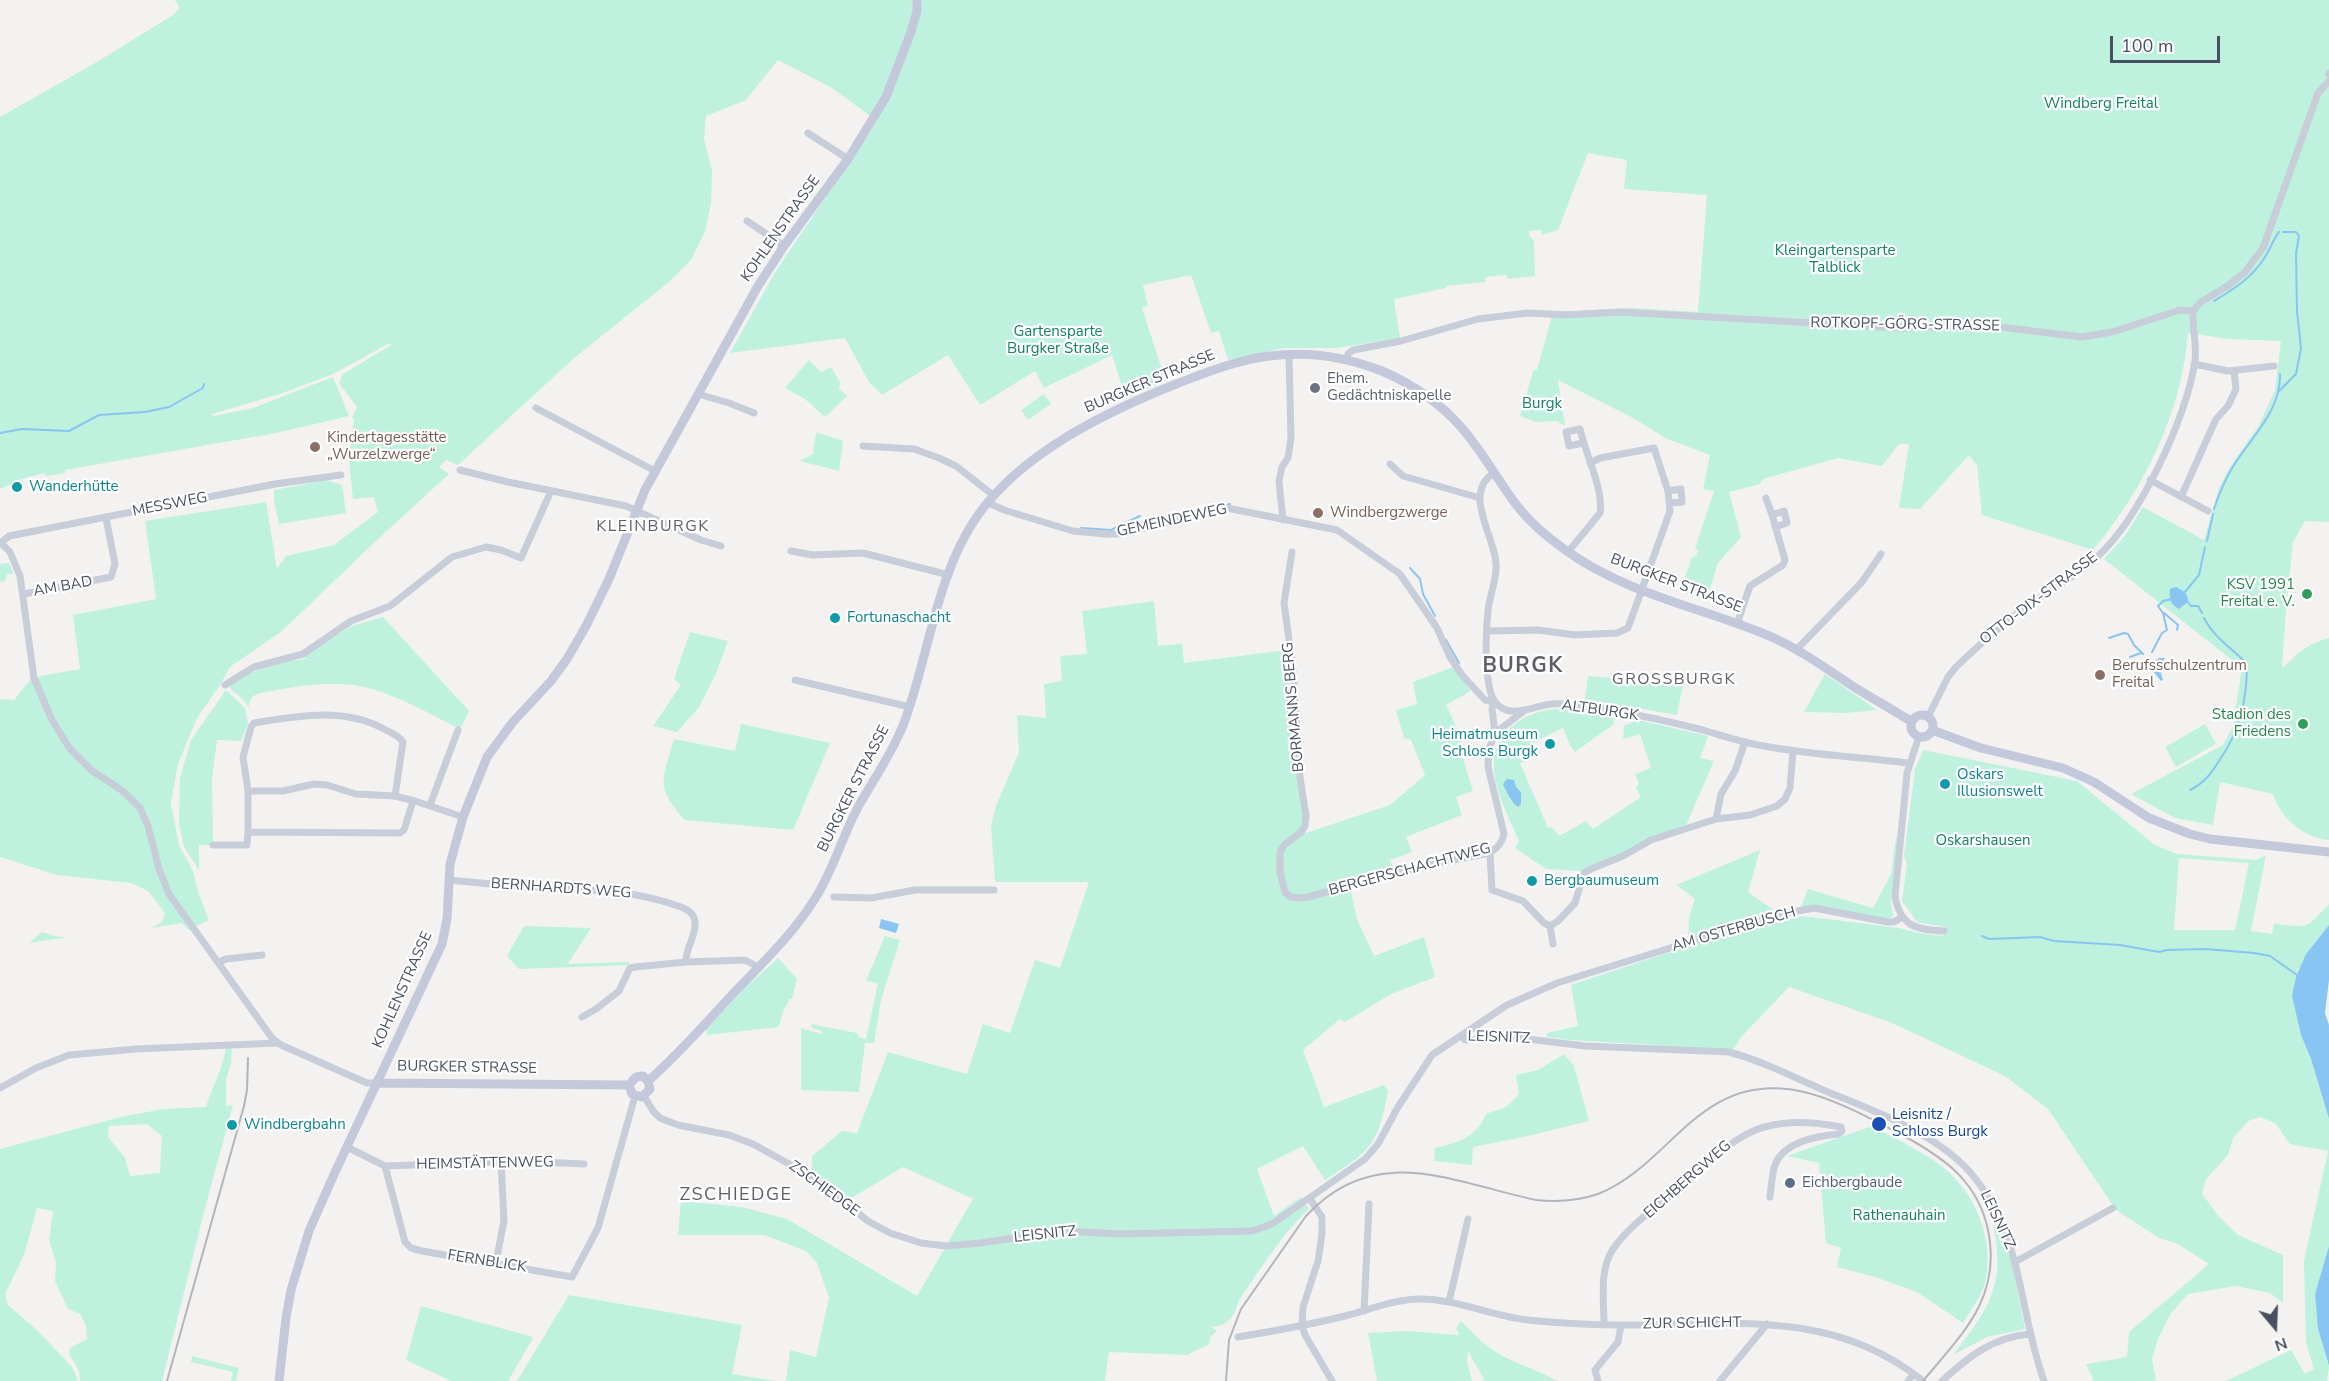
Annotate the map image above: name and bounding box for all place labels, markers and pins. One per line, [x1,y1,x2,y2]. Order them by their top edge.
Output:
place label: Ehem. Gedächtniskapelle [1327,370,1451,405]
marker: Ehem. Gedächtniskapelle [1308,381,1322,395]
place label: Kindertagesstätte „Wurzelzwerge“ [327,429,447,464]
marker: Kindertagesstätte „Wurzelzwerge“ [308,440,322,454]
place label: Wanderhütte [29,478,118,496]
marker: Wanderhütte [10,480,24,494]
place label: Windbergzwerge [1330,504,1447,522]
marker: Windbergzwerge [1311,506,1325,520]
place label: KSV 1991 Freital e. V. [2220,576,2295,611]
marker: KSV 1991 Freital e. V. [2300,587,2314,601]
place label: Fortunaschacht [847,609,951,627]
marker: Fortunaschacht [828,611,842,625]
place label: Berufsschulzentrum Freital [2112,657,2247,692]
marker: Berufsschulzentrum Freital [2093,668,2107,682]
place label: Stadion des Friedens [2212,706,2291,741]
marker: Stadion des Friedens [2296,717,2310,731]
place label: Heimatmuseum Schloss Burgk [1431,726,1538,761]
marker: Heimatmuseum Schloss Burgk [1543,737,1557,751]
place label: Oskars Illusionswelt [1957,766,2043,801]
marker: Oskars Illusionswelt [1938,777,1952,791]
place label: Bergbaumuseum [1544,872,1659,890]
marker: Bergbaumuseum [1525,874,1539,888]
place label: Leisnitz / Schloss Burgk [1892,1106,1988,1141]
marker: Leisnitz / Schloss Burgk [1870,1115,1888,1133]
place label: Windbergbahn [244,1116,346,1134]
marker: Windbergbahn [225,1118,239,1132]
place label: Eichbergbaude [1802,1174,1902,1192]
marker: Eichbergbaude [1783,1176,1797,1190]

